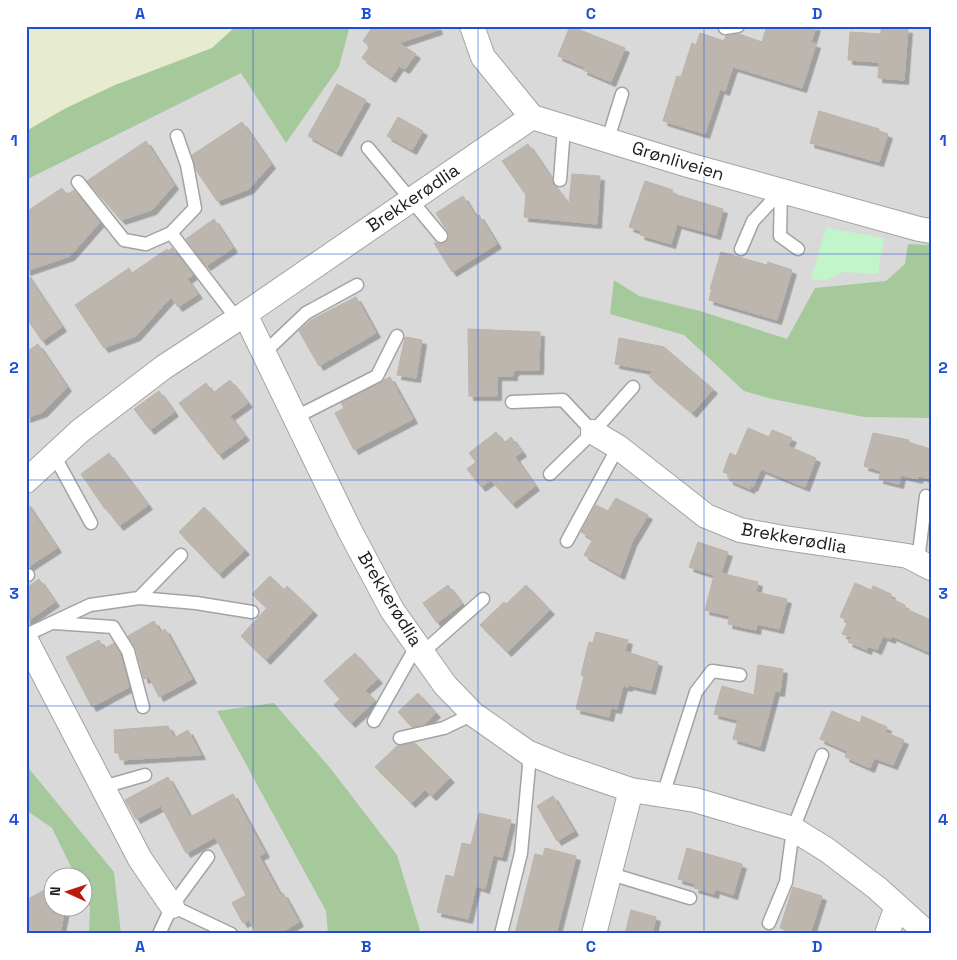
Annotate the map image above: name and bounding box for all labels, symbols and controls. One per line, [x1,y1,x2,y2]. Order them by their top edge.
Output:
text: A [135,3,145,24]
text: B [361,3,371,24]
text: C [586,3,596,24]
text: D [812,3,822,24]
text: 1 [10,130,18,151]
text: 1 [939,130,947,151]
street label: Grønliveien [629,136,727,185]
street label: Brekkerødlia [362,158,463,237]
text: 2 [9,357,19,378]
text: 2 [938,357,948,378]
street label: Brekkerødlia [739,517,849,558]
street label: Brekkerødlia [353,547,428,650]
text: 3 [9,583,19,604]
text: 3 [938,583,948,604]
text: 4 [9,809,19,830]
text: 4 [938,809,948,830]
north arrow [42,868,92,918]
text: N [46,886,64,896]
text: A [135,936,145,957]
text: B [361,936,371,957]
text: C [586,936,596,957]
text: D [812,936,822,957]

